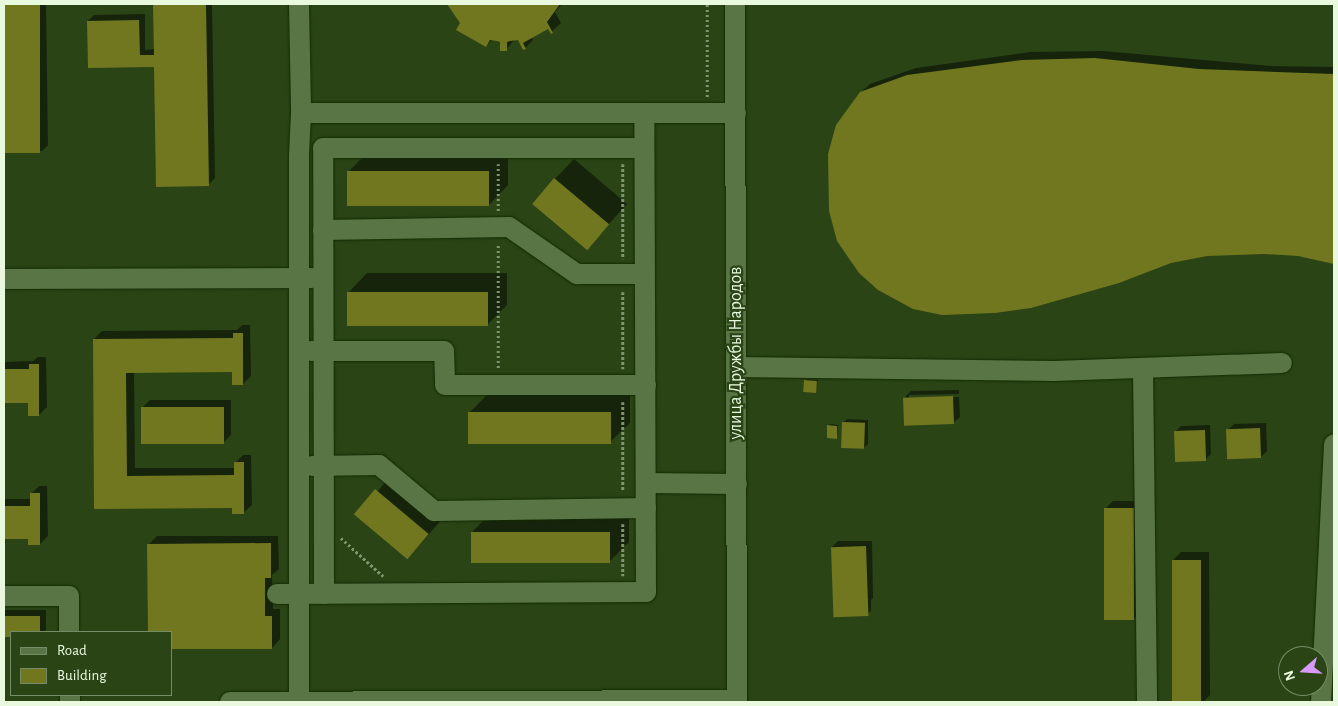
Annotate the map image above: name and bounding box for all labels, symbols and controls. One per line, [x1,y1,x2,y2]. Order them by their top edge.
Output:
street label: улица Дружбы Народов [725,267,747,439]
legend [10,631,172,696]
text: Road [57,643,87,658]
north arrow [1278,646,1328,696]
text: Building [57,668,107,683]
text: N [1282,669,1298,682]

